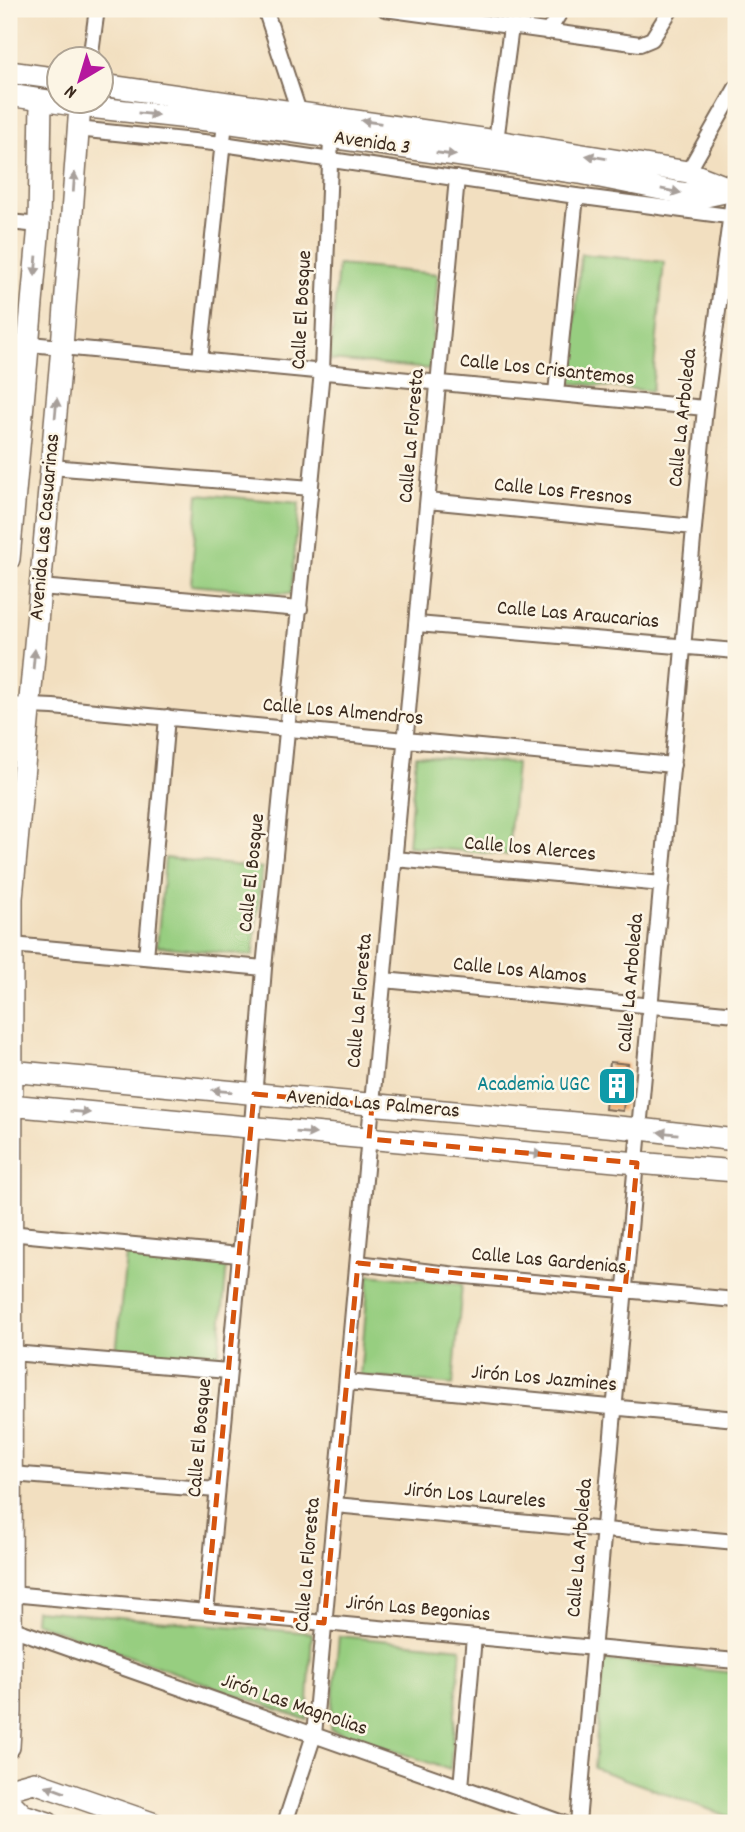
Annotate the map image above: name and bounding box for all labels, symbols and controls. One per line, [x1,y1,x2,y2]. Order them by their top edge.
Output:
north arrow [46,46,116,116]
text: N [60,77,84,104]
one-way arrow [137,108,159,119]
one-way arrow [360,117,382,128]
street label: Avenida 3 [332,124,412,164]
one-way arrow [435,149,457,160]
one-way arrow [585,151,607,162]
one-way arrow [68,170,79,192]
one-way arrow [660,186,682,197]
street label: Calle El Bosque [285,250,321,370]
one-way arrow [30,255,41,277]
street label: Calle La Arboleda [662,346,706,489]
street label: Calle Los Crisantemos [458,347,636,395]
street label: Calle La Floresta [392,366,434,504]
one-way arrow [51,397,62,419]
street label: Avenida Las Casuarinas [23,432,69,622]
street label: Calle Los Fresnos [492,471,634,515]
street label: Calle Las Araucarias [495,594,661,638]
one-way arrow [28,648,39,670]
street label: Calle Los Almendros [261,691,425,735]
street label: Calle El Bosque [232,812,274,934]
street label: Calle los Alerces [463,829,597,871]
street label: Calle La Arboleda [611,911,653,1054]
street label: Calle La Floresta [340,931,382,1069]
street label: Calle Los Alamos [451,950,589,994]
building icon: Academia UGC [596,1065,638,1107]
place label: Academia UGC [477,1071,590,1101]
street label: Avenida Las Palmeras [285,1082,461,1128]
one-way arrow [211,1085,233,1096]
one-way arrow [69,1107,91,1118]
one-way arrow [657,1127,679,1138]
one-way arrow [296,1128,318,1139]
one-way arrow [522,1149,544,1160]
street label: Calle Las Gardenias [470,1240,628,1284]
street label: Jirón Los Jazmines [470,1359,618,1401]
street label: Calle El Bosque [181,1377,221,1499]
street label: Jirón Los Laureles [403,1476,547,1518]
street label: Calle La Arboleda [560,1476,602,1619]
street label: Calle La Floresta [288,1495,330,1633]
street label: Jirón Las Begonias [344,1589,492,1631]
street label: Jirón Las Magnolias [217,1667,371,1745]
one-way arrow [44,1783,65,1794]

